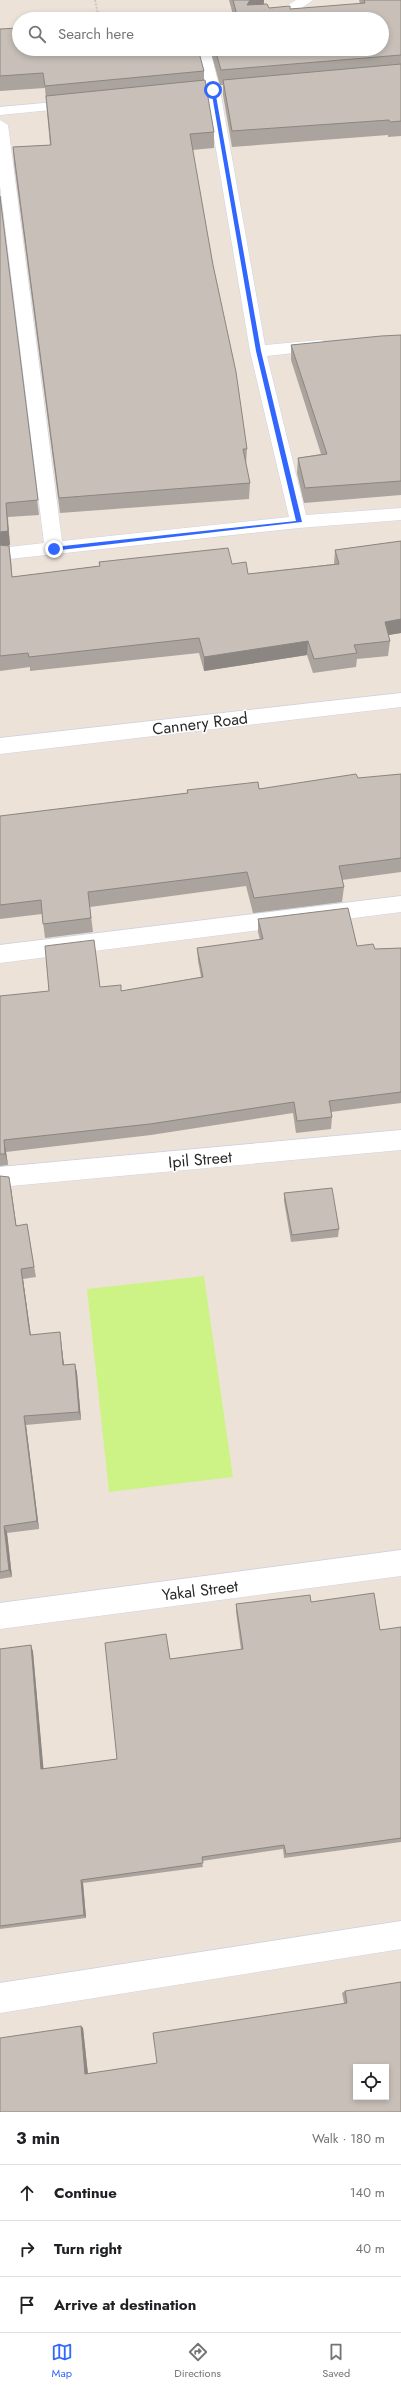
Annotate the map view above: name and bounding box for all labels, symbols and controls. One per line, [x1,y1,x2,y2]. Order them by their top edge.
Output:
search box [12,12,389,56]
icon: search [26,23,48,45]
text: Search here [58,23,134,45]
route start [204,81,222,99]
route end [45,540,63,558]
street label: Cannery Road [151,706,249,741]
street label: Ipil Street [167,1145,233,1174]
street label: Yakal Street [161,1574,240,1607]
map controls [353,2064,389,2100]
button: locate [353,2064,389,2100]
text: 3 min [16,2126,60,2150]
text: Walk · 180 m [312,2129,385,2148]
icon: ahead [16,2182,38,2204]
text: Continue [54,2182,117,2204]
text: 140 m [350,2183,385,2202]
icon: right [16,2238,38,2260]
text: Turn right [54,2238,122,2260]
text: 40 m [356,2239,385,2258]
icon: arrive [16,2294,38,2316]
text: Arrive at destination [54,2294,196,2316]
tab: Map [51,2341,73,2381]
tab: Directions [174,2341,221,2381]
tab: Saved [322,2341,350,2381]

